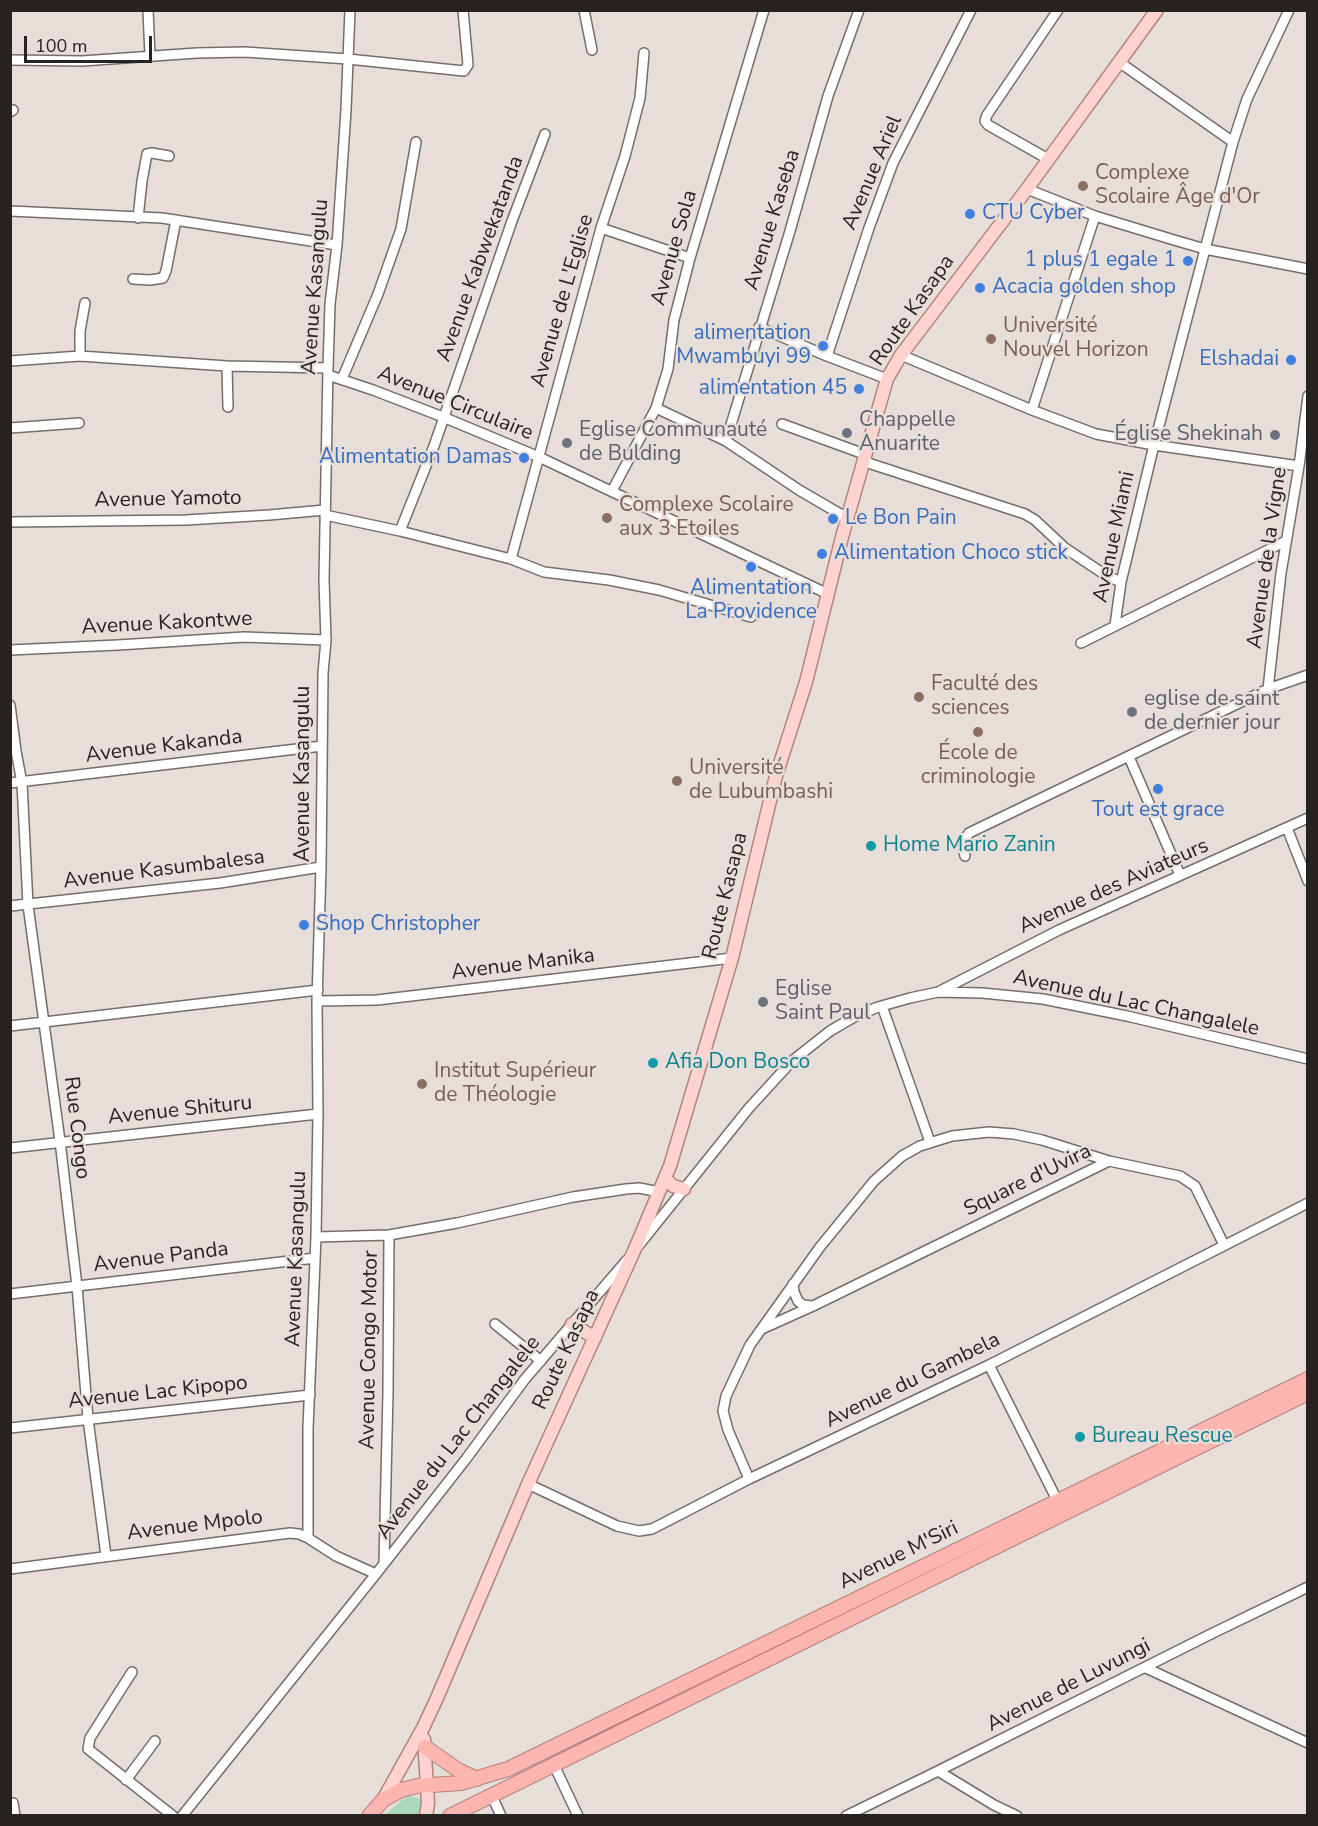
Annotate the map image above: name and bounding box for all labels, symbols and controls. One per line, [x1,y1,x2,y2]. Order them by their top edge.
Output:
scale bar [27,24,154,62]
text: 100 m [35,34,87,58]
street label: Avenue Ariel [838,112,908,234]
street label: Avenue Kaseba [740,147,806,293]
street label: Avenue Kabwekatanda [432,153,530,365]
place label: Complexe Scolaire Âge d'Or [1095,161,1260,211]
marker: Complexe Scolaire Âge d'Or [1076,179,1090,193]
street label: Avenue Sola [647,187,703,309]
street label: Avenue Kasangulu [297,198,335,376]
place label: CTU Cyber [982,201,1085,227]
marker: CTU Cyber [963,207,977,221]
street label: Avenue de L'Eglise [526,212,600,390]
place label: 1 plus 1 egale 1 [1024,248,1176,274]
street label: Route Kasapa [865,251,961,371]
marker: 1 plus 1 egale 1 [1181,254,1195,268]
place label: Acacia golden shop [992,275,1176,301]
marker: Acacia golden shop [973,281,987,295]
place label: Université Nouvel Horizon [1003,314,1149,364]
place label: alimentation Mwambuyi 99 [676,321,811,371]
marker: Université Nouvel Horizon [984,332,998,346]
marker: alimentation Mwambuyi 99 [816,339,830,353]
place label: Elshadai [1199,347,1279,373]
marker: Elshadai [1284,353,1298,367]
street label: Avenue Circulaire [374,361,536,447]
place label: alimentation 45 [699,376,847,402]
marker: alimentation 45 [852,382,866,396]
place label: Chappelle Anuarite [859,408,955,458]
place label: Eglise Communauté de Bulding [579,418,767,468]
place label: Église Shekinah [1114,422,1263,448]
marker: Chappelle Anuarite [840,426,854,440]
marker: Église Shekinah [1268,428,1282,442]
marker: Eglise Communauté de Bulding [560,436,574,450]
place label: Alimentation Damas [319,445,512,471]
marker: Alimentation Damas [517,451,531,465]
street label: Avenue de la Vigne [1243,466,1293,650]
street label: Avenue Miami [1089,469,1141,605]
street label: Avenue Yamoto [94,486,242,514]
place label: Complexe Scolaire aux 3 Etoiles [619,493,794,543]
place label: Le Bon Pain [845,506,957,532]
marker: Complexe Scolaire aux 3 Etoiles [600,511,614,525]
marker: Le Bon Pain [826,512,840,526]
place label: Alimentation Choco stick [834,541,1068,567]
marker: Alimentation Choco stick [815,547,829,561]
marker: Alimentation La Providence [744,560,758,574]
place label: Alimentation La Providence [685,576,817,626]
street label: Avenue Kakontwe [81,607,253,641]
place label: Faculté des sciences [931,672,1038,722]
street label: Avenue Kasangulu [291,686,317,862]
place label: eglise de saint de dernier jour [1144,687,1281,737]
marker: Faculté des sciences [912,690,926,704]
marker: eglise de saint de dernier jour [1125,705,1139,719]
street label: Avenue Kakanda [84,725,244,769]
marker: École de criminologie [971,725,985,739]
place label: École de criminologie [921,741,1035,791]
place label: Université de Lubumbashi [689,756,833,806]
marker: Université de Lubumbashi [670,774,684,788]
marker: Tout est grace [1151,782,1165,796]
place label: Tout est grace [1092,798,1224,824]
street label: Route Kasapa [698,830,754,962]
place label: Home Mario Zanin [883,833,1056,859]
street label: Avenue des Aviateurs [1015,834,1213,940]
marker: Home Mario Zanin [864,839,878,853]
street label: Avenue Kasumbalesa [62,845,266,895]
place label: Shop Christopher [316,912,480,938]
marker: Shop Christopher [297,918,311,932]
street label: Avenue Manika [450,944,596,986]
street label: Avenue du Lac Changalele [1011,966,1261,1042]
place label: Eglise Saint Paul [775,977,871,1027]
marker: Eglise Saint Paul [756,995,770,1009]
place label: Afia Don Bosco [665,1050,810,1076]
marker: Afia Don Bosco [646,1056,660,1070]
place label: Institut Supérieur de Théologie [434,1059,596,1109]
street label: Rue Congo [57,1075,95,1181]
marker: Institut Supérieur de Théologie [415,1077,429,1091]
street label: Avenue Shituru [107,1091,253,1131]
street label: Square d'Uvira [960,1139,1096,1223]
street label: Avenue Kasangulu [281,1170,313,1348]
street label: Avenue Panda [92,1237,230,1279]
street label: Avenue Congo Motor [356,1250,384,1450]
street label: Route Kasapa [528,1286,606,1414]
street label: Avenue du Gambela [821,1328,1005,1434]
street label: Avenue du Lac Changalele [372,1331,546,1545]
street label: Avenue Lac Kipopo [67,1371,249,1415]
place label: Bureau Rescue [1092,1424,1233,1450]
marker: Bureau Rescue [1073,1430,1087,1444]
street label: Avenue Mpolo [126,1505,264,1547]
street label: Avenue M'Siri [835,1516,963,1596]
street label: Avenue de Luvungi [983,1634,1155,1738]

